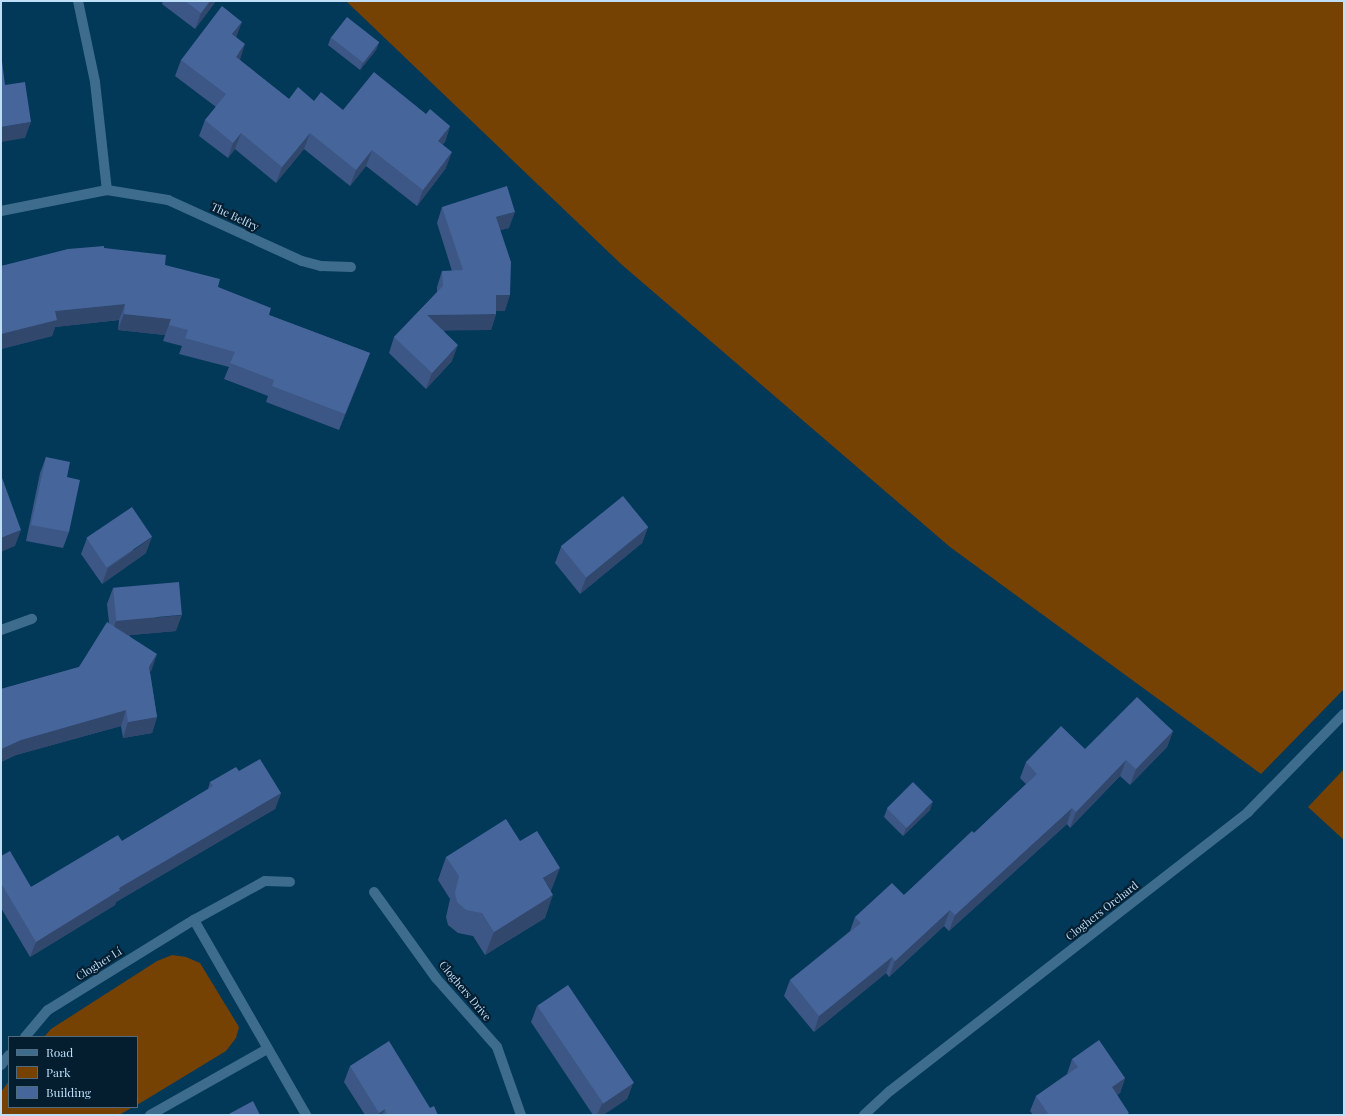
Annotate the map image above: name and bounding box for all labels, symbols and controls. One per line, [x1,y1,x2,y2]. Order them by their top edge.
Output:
street label: The Belfry [209,200,261,234]
street label: Cloghers Orchard [1063,879,1141,943]
street label: Clogher Lí [74,945,124,983]
street label: Cloghers Drive [436,958,494,1024]
legend [8,1036,138,1108]
text: Road [46,1044,73,1060]
text: Park [46,1064,71,1080]
text: Building [46,1084,91,1100]

